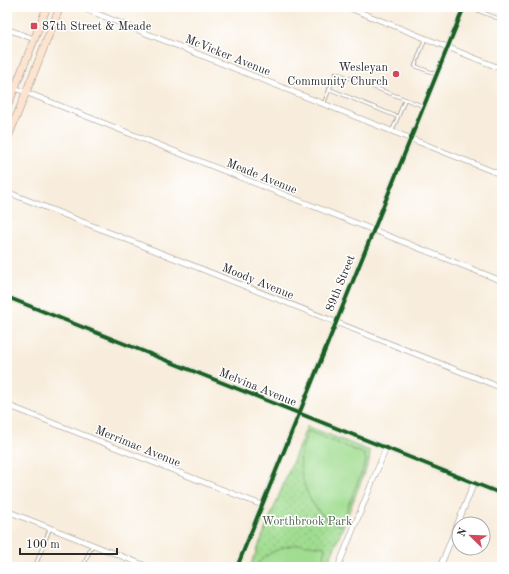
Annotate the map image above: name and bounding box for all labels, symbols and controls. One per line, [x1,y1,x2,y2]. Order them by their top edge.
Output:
marker: 87th Street & Meade [29,21,39,31]
place label: 87th Street & Meade [42,21,152,33]
street label: McVicker Avenue [183,33,272,79]
place label: Wesleyan Community Church [287,62,389,88]
marker: Wesleyan Community Church [391,69,401,79]
street label: Meade Avenue [225,157,299,197]
street label: 89th Street [324,253,358,313]
street label: Moody Avenue [220,262,296,302]
street label: Melvina Avenue [217,367,298,409]
street label: Merrimac Avenue [93,424,182,470]
park label: Worthbrook Park [262,516,352,528]
north arrow [451,516,491,556]
text: N [456,526,470,539]
scale bar [20,530,117,556]
text: 100 m [26,539,60,551]

